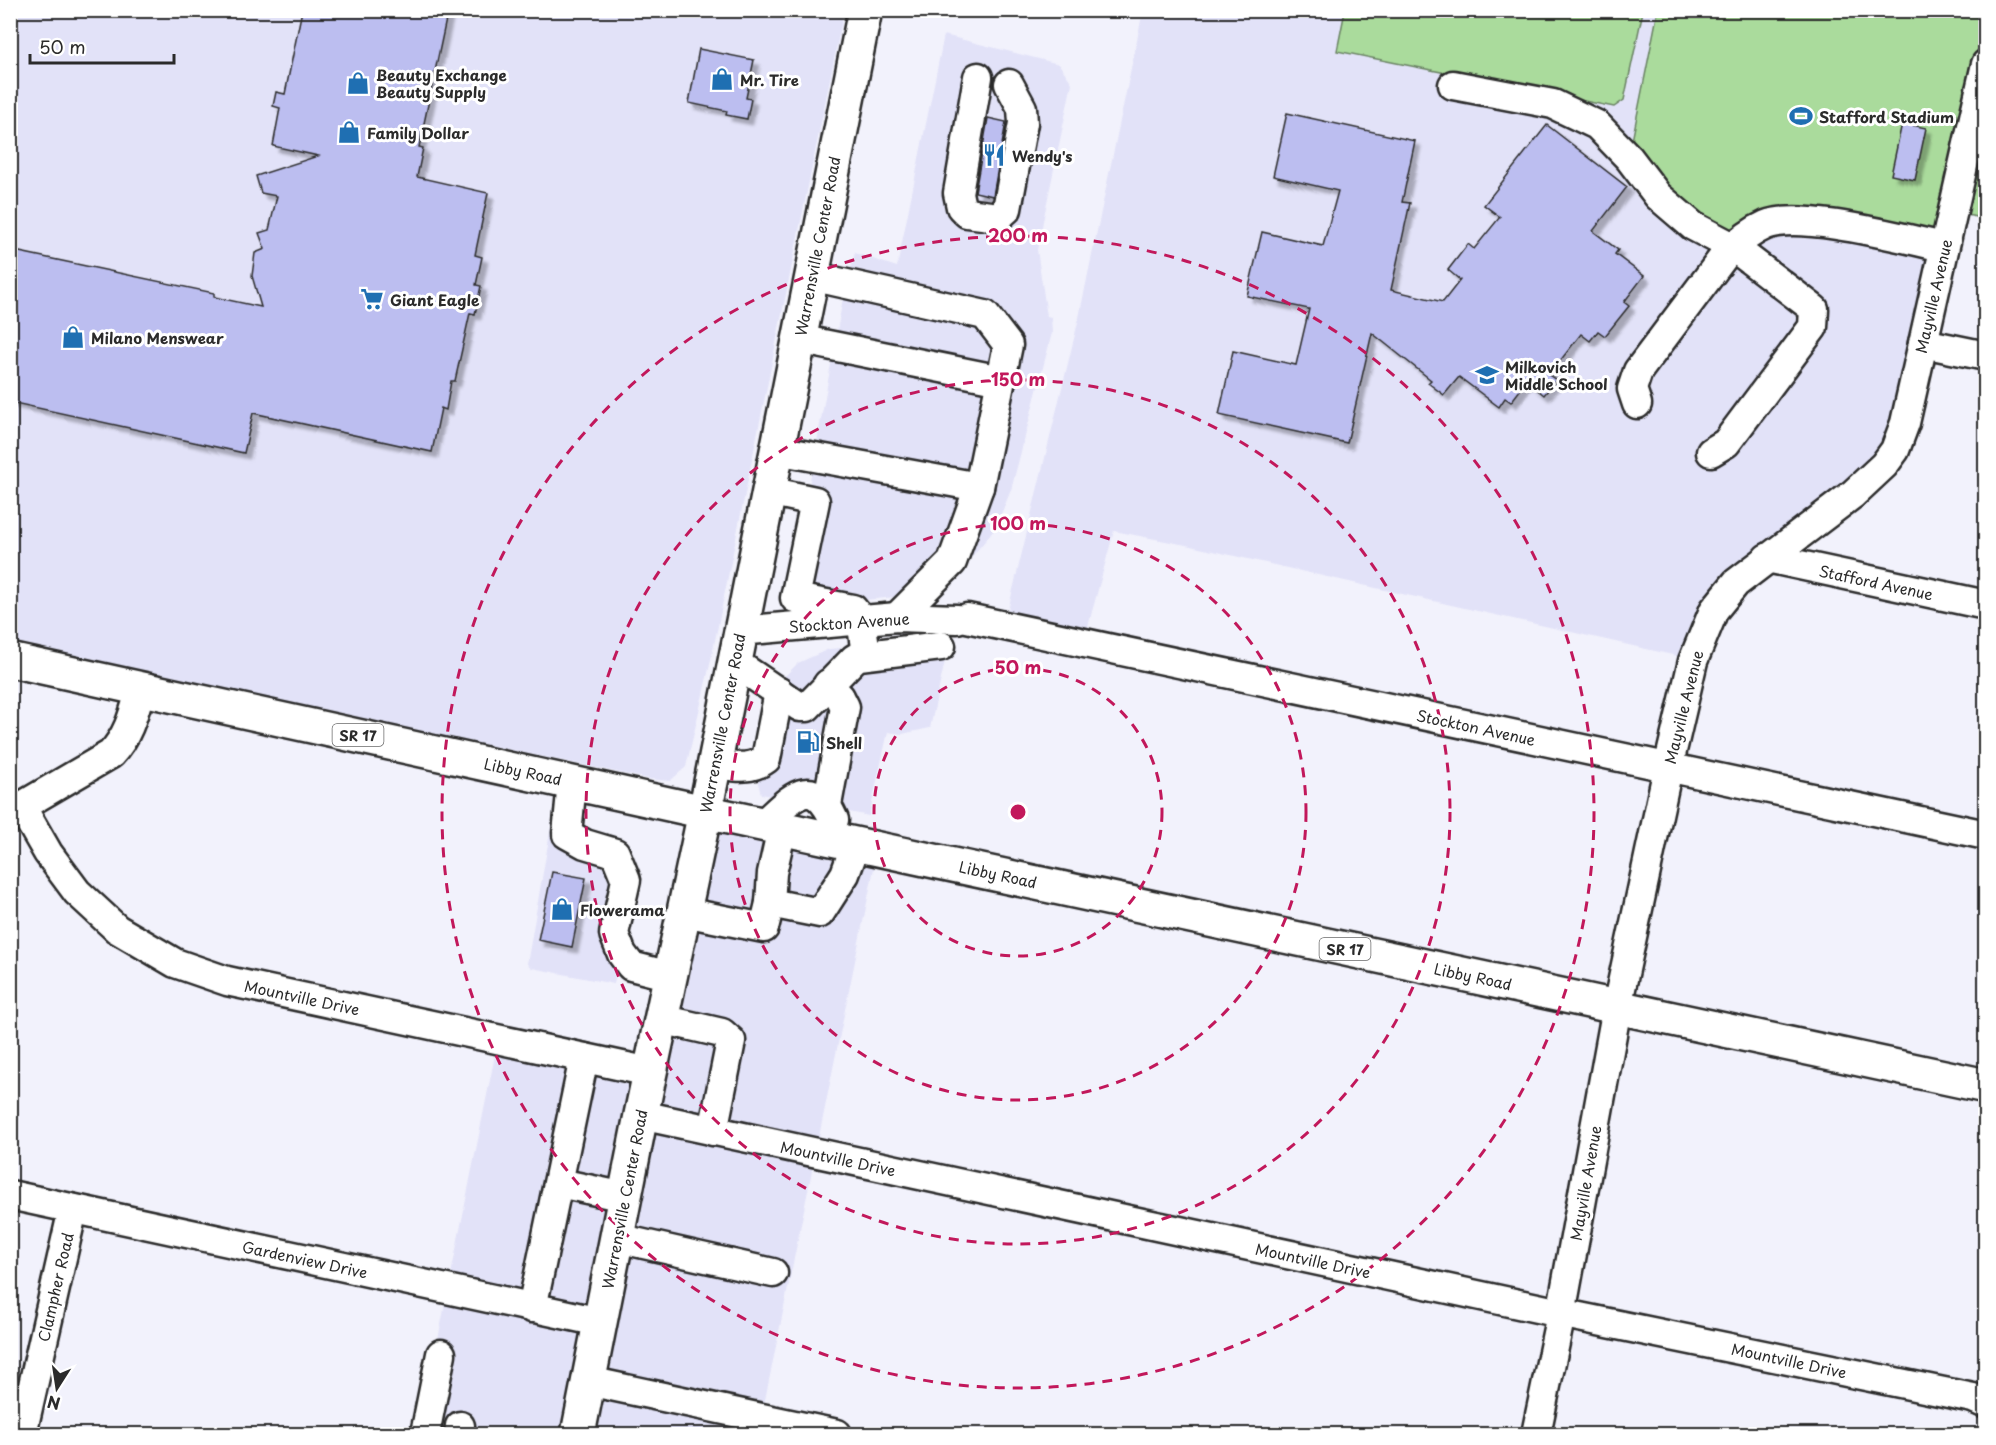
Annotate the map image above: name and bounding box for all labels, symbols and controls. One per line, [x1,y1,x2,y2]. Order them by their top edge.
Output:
scale bar [30,27,174,65]
text: 50 m [39,33,86,60]
place label: Beauty Exchange Beauty Supply [376,63,507,103]
shop icon: Mr. Tire [709,66,735,92]
place label: Mr. Tire [740,68,799,91]
shop icon: Beauty Exchange Beauty Supply [345,70,371,96]
sports icon: Stafford Stadium [1788,103,1814,129]
place label: Stafford Stadium [1819,105,1954,128]
shop icon: Family Dollar [336,119,362,145]
place label: Family Dollar [367,121,469,144]
restaurant icon: Wendy's [981,142,1007,168]
place label: Wendy's [1012,144,1072,167]
street label: Warrensville Center Road [788,154,846,338]
text: 200 m [988,221,1048,248]
street label: Mayville Avenue [1909,237,1957,355]
supermarket icon: Giant Eagle [359,286,385,312]
place label: Giant Eagle [390,288,480,311]
shop icon: Milano Menswear [60,324,86,350]
place label: Milano Menswear [91,326,224,349]
place label: Milkovich Middle School [1505,355,1608,395]
school or university icon: Milkovich Middle School [1474,362,1500,388]
text: 150 m [991,365,1045,392]
text: 100 m [990,509,1046,536]
street label: Stafford Avenue [1817,559,1935,605]
street label: Stockton Avenue [788,606,910,638]
street label: Warrensville Center Road [693,631,751,815]
street label: Mayville Avenue [1658,648,1708,766]
text: 50 m [995,653,1041,680]
street label: Stockton Avenue [1414,703,1538,751]
road number: SR 17 [332,724,384,746]
fuel station icon: Shell [795,729,821,755]
place label: Shell [826,731,862,754]
street label: Libby Road [482,752,564,790]
centre of rings [1008,802,1028,822]
street label: Libby Road [957,855,1039,893]
shop icon: Flowerama [549,896,575,922]
place label: Flowerama [580,898,665,921]
road number: SR 17 [1320,938,1370,960]
street label: Libby Road [1432,957,1514,995]
street label: Mountville Drive [242,974,362,1020]
street label: Warrensville Center Road [595,1107,653,1291]
street label: Mayville Avenue [1564,1124,1606,1242]
street label: Mountville Drive [778,1135,898,1181]
street label: Clampher Road [31,1230,79,1344]
street label: Gardenview Drive [240,1235,370,1283]
street label: Mountville Drive [1253,1237,1373,1283]
street label: Mountville Drive [1729,1337,1849,1383]
north arrow [27,1358,87,1418]
text: N [45,1391,62,1417]

